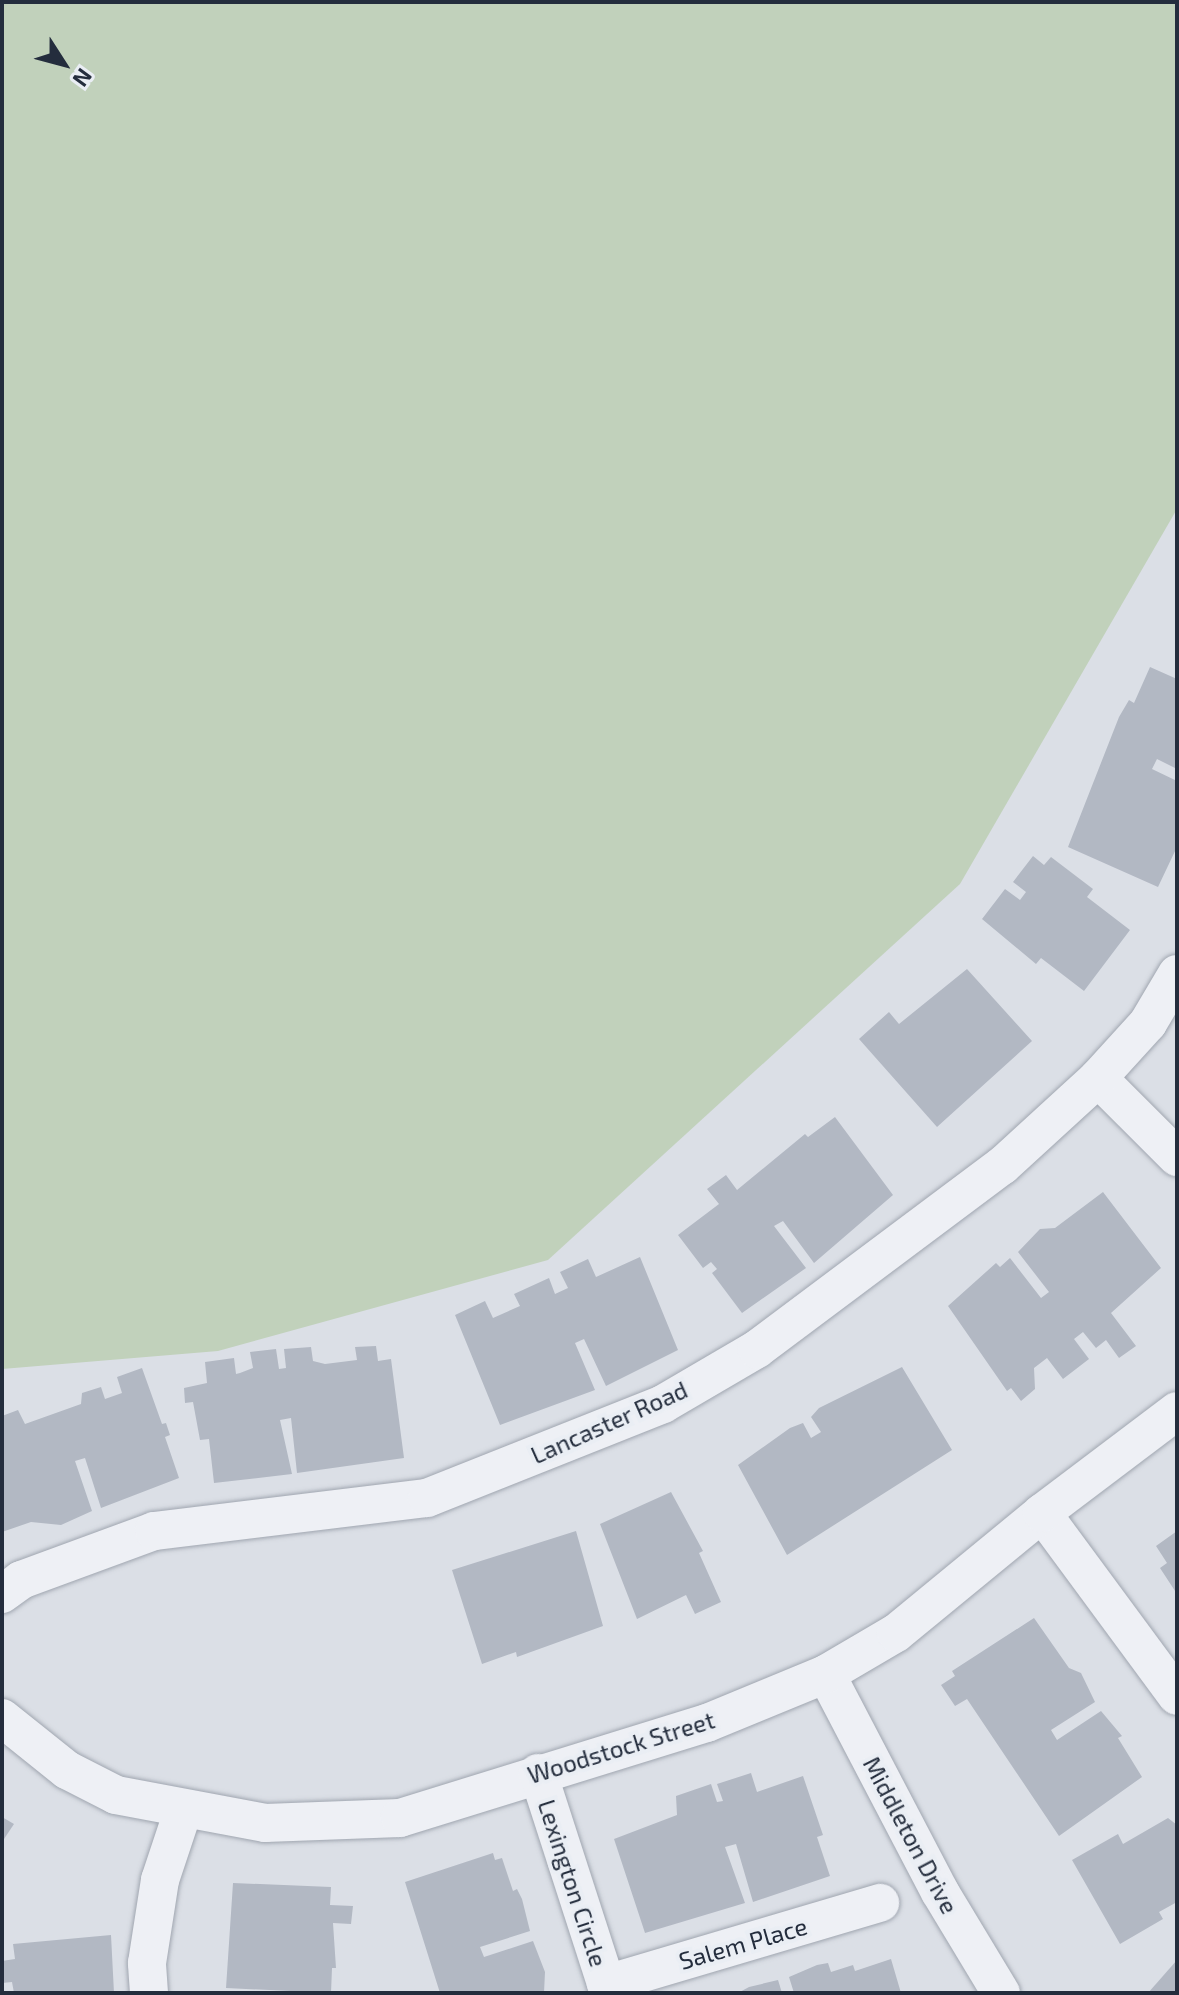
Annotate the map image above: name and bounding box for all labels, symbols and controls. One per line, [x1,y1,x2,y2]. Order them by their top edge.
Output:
north arrow [24,24,104,104]
text: N [68,64,99,92]
street label: Lancaster Road [526,1375,692,1469]
street label: Woodstock Street [524,1705,718,1789]
street label: Middleton Drive [858,1752,964,1918]
street label: Lexington Circle [532,1796,614,1970]
street label: Salem Place [676,1911,810,1975]

